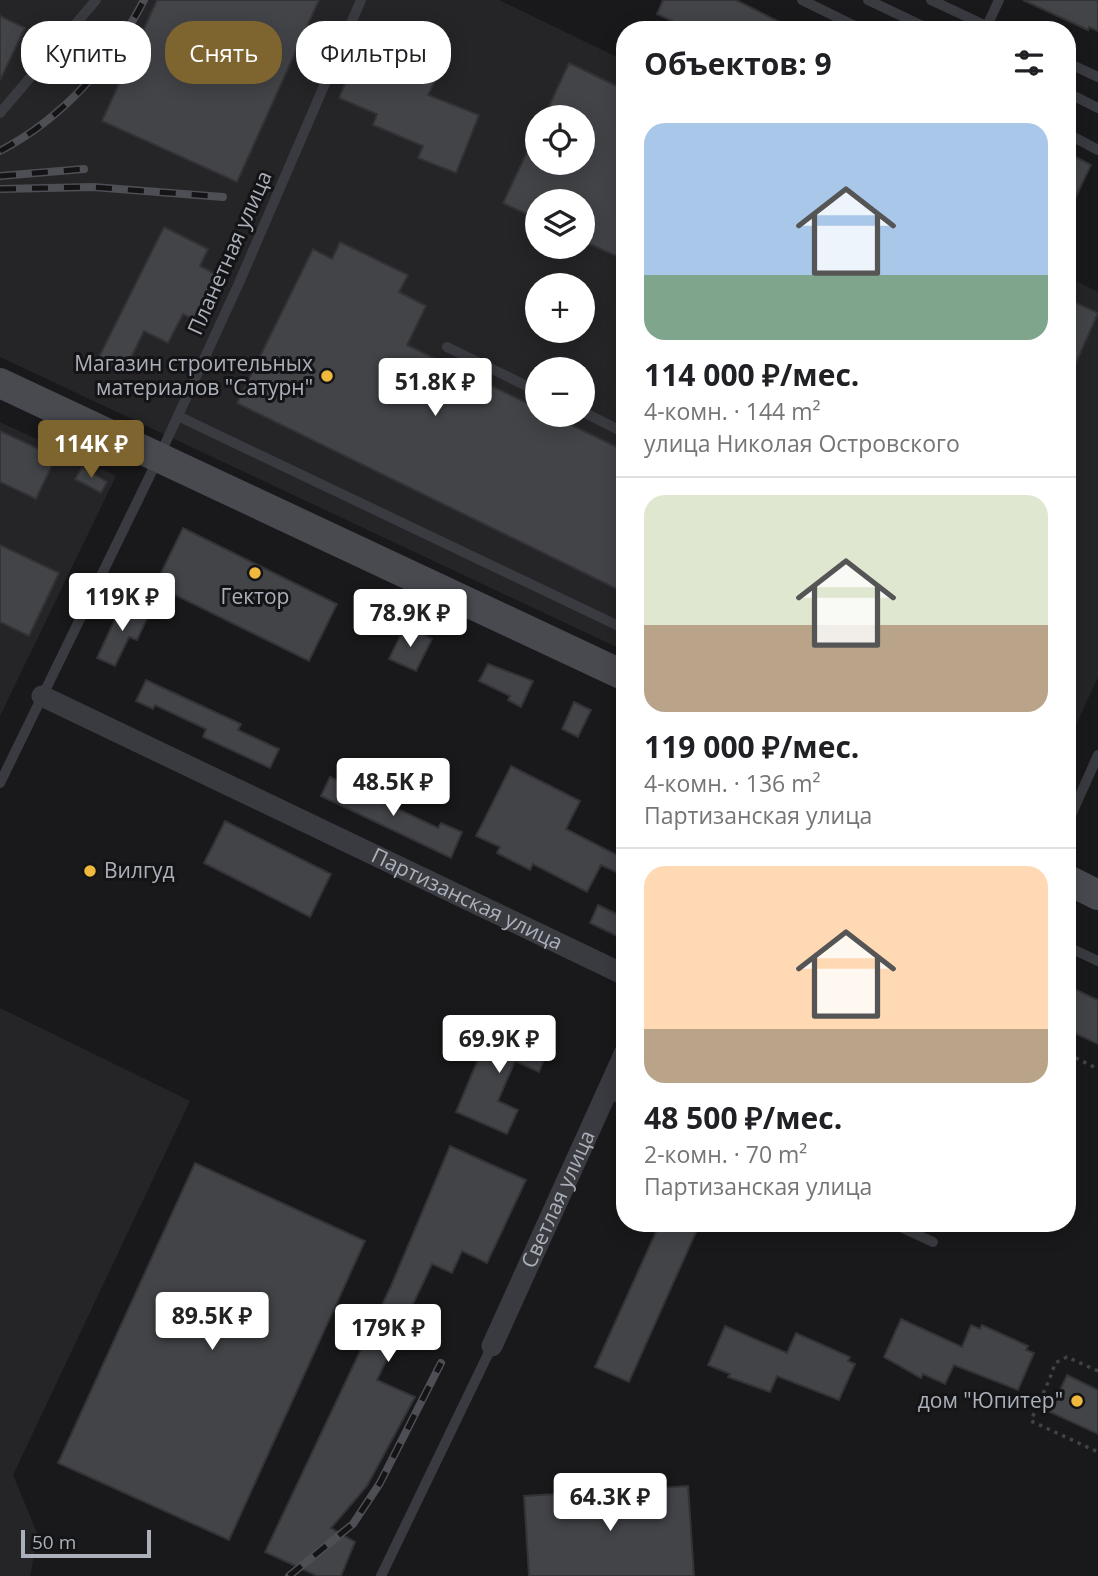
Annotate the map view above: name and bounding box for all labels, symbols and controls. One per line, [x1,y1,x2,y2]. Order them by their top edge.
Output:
chip: Купить [21,21,151,84]
chip: Снять [165,21,282,84]
chip: Фильтры [296,21,451,84]
text: Объектов: 9 [644,43,832,84]
icon: filters [1010,44,1048,82]
map controls [525,105,595,427]
button: locate [525,105,595,175]
street label: Планетная улица [180,166,278,339]
icon: home [783,168,909,294]
button: layers [525,189,595,259]
button: + [525,273,595,343]
place label: Магазин строительных материалов "Сатурн" [74,349,313,401]
text: 114 000 ₽/мес. [644,354,859,395]
button: − [525,357,595,427]
pin: 51.8K ₽ [370,358,500,418]
text: 51.8K ₽ [395,365,475,397]
marker: Магазин строительных материалов "Сатурн" [319,368,335,384]
text: 4-комн. · 144 m² [644,395,820,427]
pin: 114K ₽ [34,420,148,480]
text: 114K ₽ [54,427,128,459]
text: улица Николая Островского [644,427,960,459]
icon: home [783,540,909,666]
marker: Гектор [247,565,263,581]
pin: 119K ₽ [65,574,179,633]
text: 119K ₽ [85,580,159,612]
place label: Гектор [221,582,289,610]
pin: 78.9K ₽ [345,590,475,649]
text: 78.9K ₽ [370,596,450,628]
text: 119 000 ₽/мес. [644,726,859,767]
pin: 48.5K ₽ [328,758,458,818]
text: 48.5K ₽ [353,765,433,797]
text: 4-комн. · 136 m² [644,767,820,799]
text: Партизанская улица [644,799,872,831]
street label: Партизанская улица [367,841,567,956]
place label: Вилгуд [104,856,175,884]
marker: Вилгуд [82,863,98,879]
icon: home [783,911,909,1037]
pin: 69.9K ₽ [434,1016,564,1075]
text: 69.9K ₽ [459,1022,539,1054]
text: 48 500 ₽/мес. [644,1097,842,1138]
street label: Светлая улица [514,1125,601,1272]
text: 2-комн. · 70 m² [644,1138,807,1170]
text: Партизанская улица [644,1170,872,1202]
pin: 89.5K ₽ [147,1292,277,1352]
text: 89.5K ₽ [172,1299,252,1331]
pin: 179K ₽ [331,1304,445,1364]
text: 179K ₽ [351,1311,425,1343]
place label: дом "Юпитер" [918,1386,1063,1414]
marker: дом "Юпитер" [1069,1393,1085,1409]
pin: 64.3K ₽ [545,1474,675,1533]
text: 64.3K ₽ [570,1480,650,1512]
scale bar [21,1527,150,1559]
text: 50 m [32,1529,76,1555]

